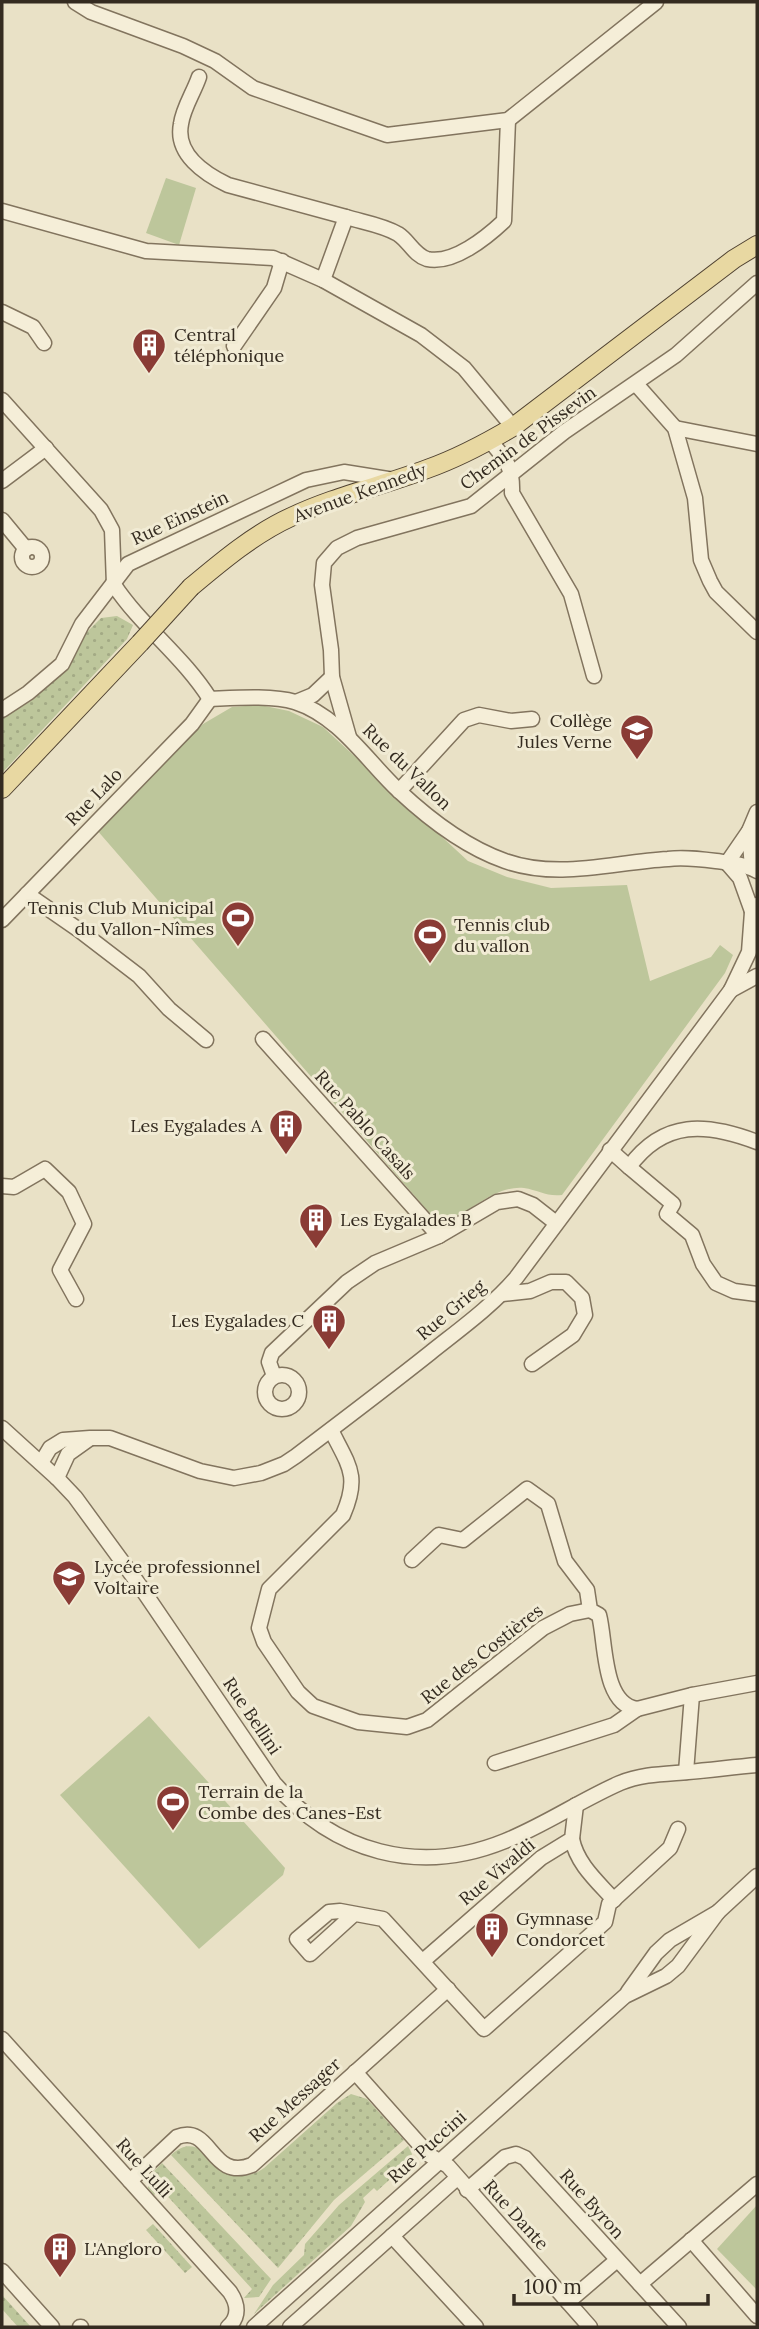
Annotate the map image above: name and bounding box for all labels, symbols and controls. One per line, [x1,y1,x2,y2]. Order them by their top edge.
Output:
place label: Central téléphonique [174,323,285,367]
building icon: Central téléphonique [130,326,168,375]
street label: Chemin de Pissevin [455,380,600,495]
street label: Avenue Kennedy [290,458,430,527]
street label: Rue Einstein [127,485,232,550]
place label: Collège Jules Verne [517,709,612,753]
school or university icon: Collège Jules Verne [618,712,656,761]
street label: Rue du Vallon [358,719,457,815]
street label: Rue Lalo [60,763,127,831]
place label: Tennis Club Municipal du Vallon-Nîmes [27,896,214,940]
sports icon: Tennis Club Municipal du Vallon-Nîmes [219,899,257,948]
place label: Tennis club du vallon [454,913,550,957]
sports icon: Tennis club du vallon [411,916,449,965]
street label: Rue Pablo Casals [310,1065,421,1184]
building icon: Les Eygalades A [267,1107,305,1156]
place label: Les Eygalades A [130,1114,263,1137]
building icon: Les Eygalades B [297,1201,335,1250]
place label: Les Eygalades B [340,1208,472,1231]
street label: Rue Grieg [412,1274,491,1345]
building icon: Les Eygalades C [310,1302,348,1351]
place label: Les Eygalades C [171,1309,304,1332]
place label: Lycée professionnel Voltaire [93,1555,260,1599]
school or university icon: Lycée professionnel Voltaire [50,1558,88,1607]
street label: Rue des Costières [416,1599,548,1709]
street label: Rue Bellini [218,1673,287,1759]
place label: Terrain de la Combe des Canes-Est [198,1780,382,1824]
sports icon: Terrain de la Combe des Canes-Est [154,1783,192,1832]
street label: Rue Vivaldi [454,1833,539,1910]
place label: Gymnase Condorcet [516,1907,605,1951]
building icon: Gymnase Condorcet [473,1910,511,1959]
street label: Rue Messager [244,2052,346,2147]
street label: Rue Puccini [382,2105,471,2188]
street label: Rue Lulli [112,2133,177,2202]
street label: Rue Byron [555,2164,630,2243]
street label: Rue Dante [479,2175,554,2255]
building icon: L'Angloro [41,2230,79,2279]
place label: L'Angloro [84,2237,162,2260]
scale bar [514,2262,708,2306]
text: 100 m [524,2273,582,2300]

